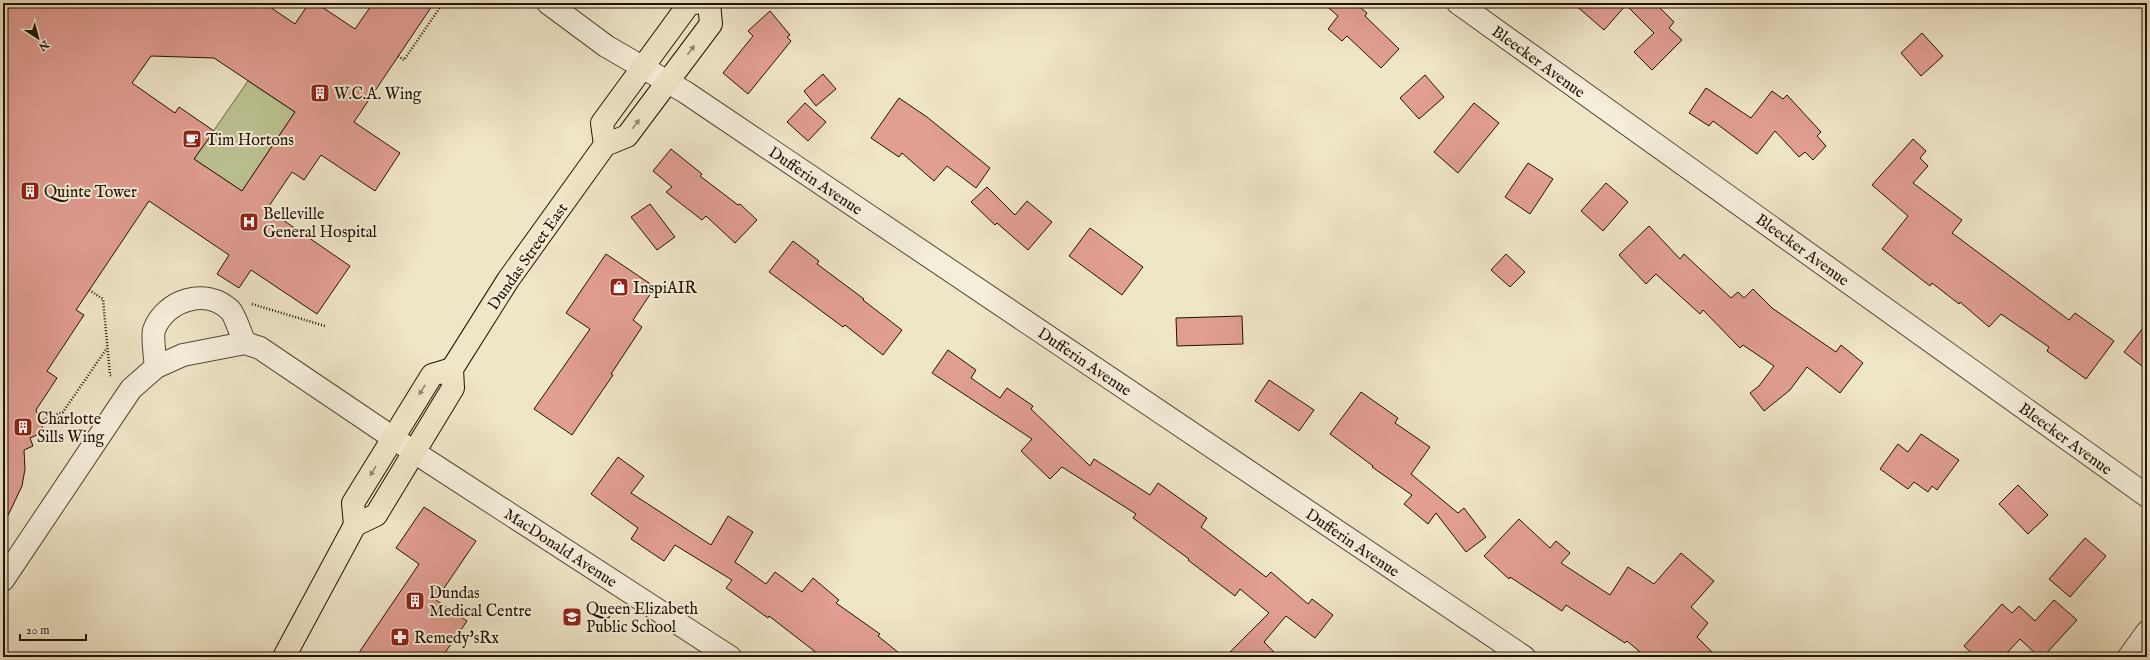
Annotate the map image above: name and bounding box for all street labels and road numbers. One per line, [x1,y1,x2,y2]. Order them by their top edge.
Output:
street label: Bleecker Avenue [1487,22,1588,103]
street label: Dufferin Avenue [764,143,866,220]
street label: Dundas Street East [484,199,573,315]
street label: Bleecker Avenue [1751,210,1852,291]
street label: Dufferin Avenue [1033,324,1135,401]
street label: Bleecker Avenue [2014,399,2115,480]
street label: MacDonald Avenue [500,505,620,593]
street label: Dufferin Avenue [1301,505,1403,582]

